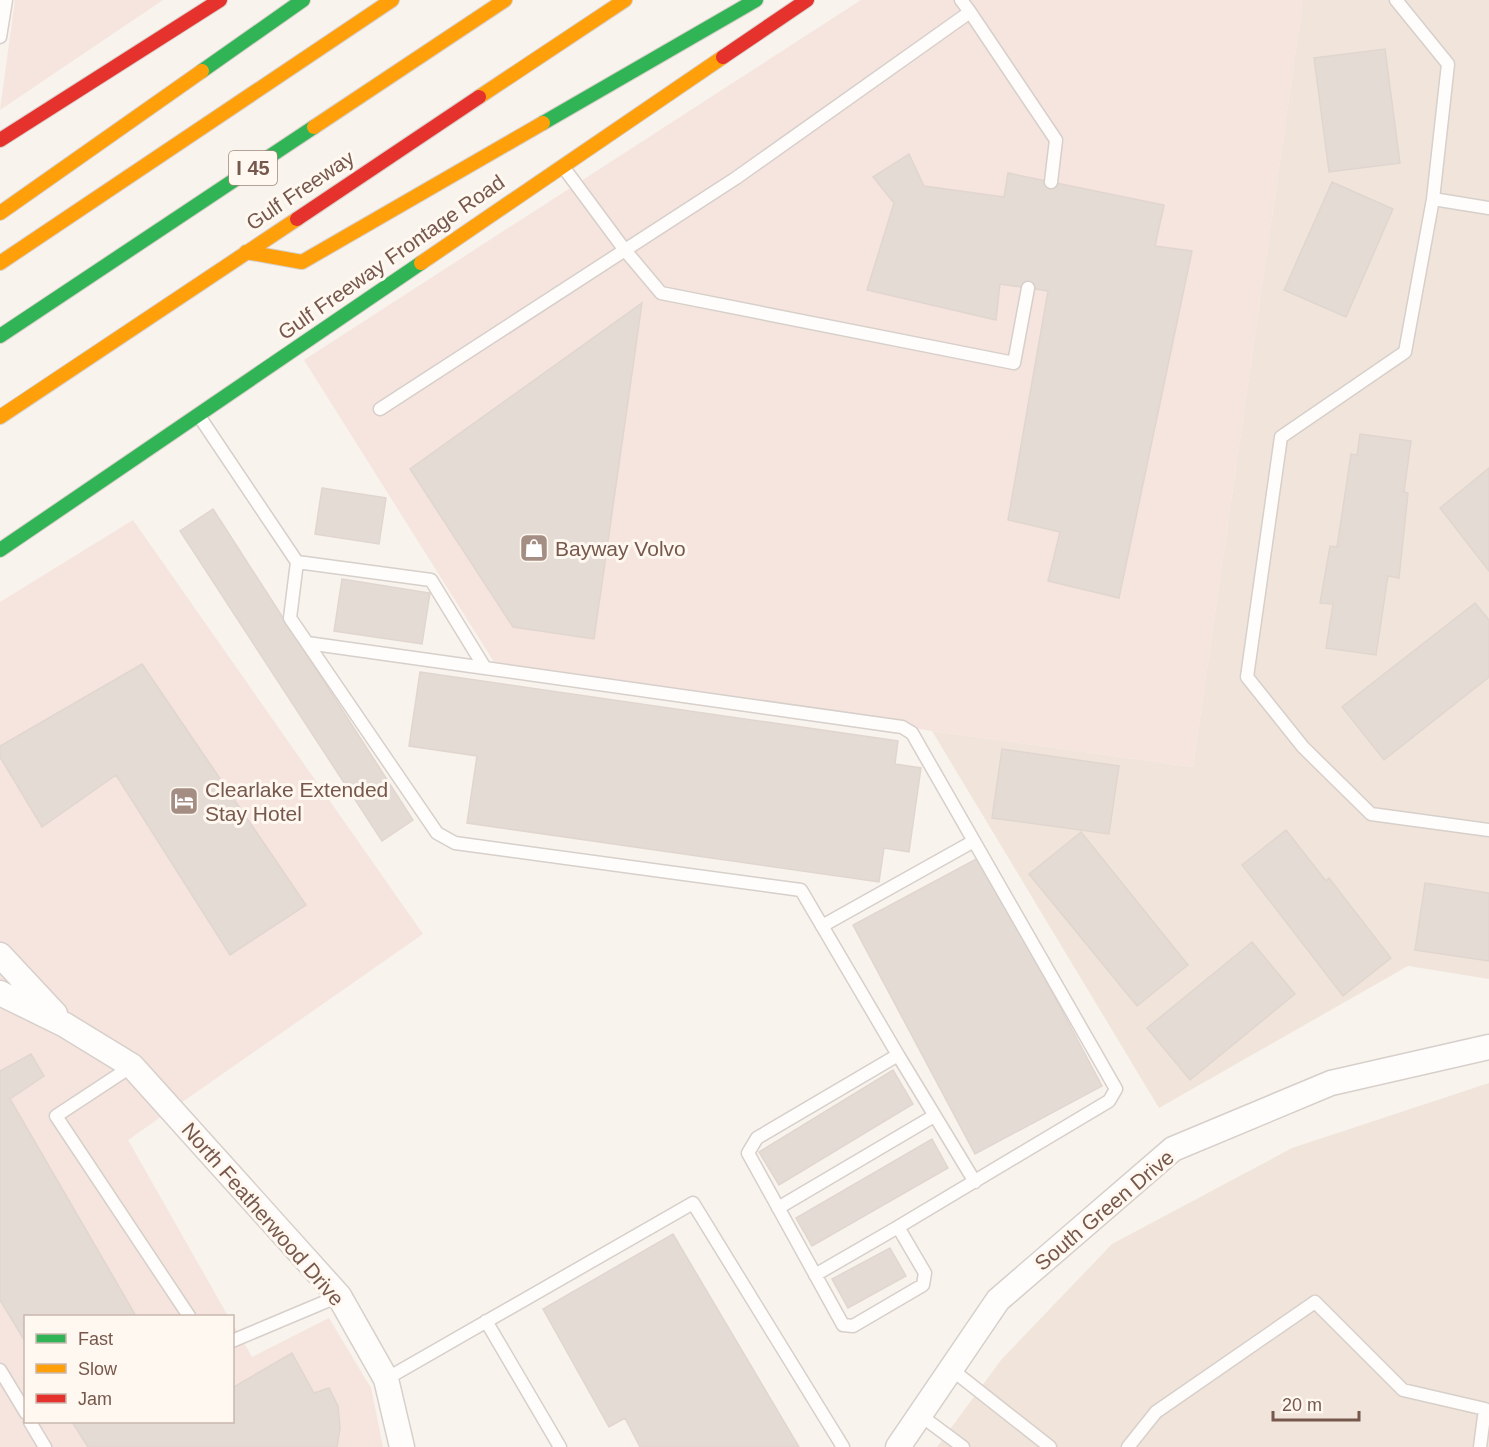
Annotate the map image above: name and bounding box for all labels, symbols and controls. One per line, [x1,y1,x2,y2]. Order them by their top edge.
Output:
street label: Gulf Freeway [242,145,359,234]
road number: I 45 [229,151,277,185]
street label: Gulf Freeway Frontage Road [273,170,509,344]
shop icon: Bayway Volvo [518,532,550,564]
place label: Bayway Volvo [555,537,686,560]
place label: Clearlake Extended Stay Hotel [205,778,388,825]
hotel icon: Clearlake Extended Stay Hotel [168,785,200,817]
street label: North Featherwood Drive [177,1118,349,1310]
street label: South Green Drive [1030,1145,1178,1275]
legend [24,1315,234,1423]
text: Fast [78,1329,113,1349]
text: Slow [78,1359,118,1379]
scale bar [1273,1384,1358,1422]
text: Jam [78,1389,112,1409]
text: 20 m [1282,1395,1322,1415]

